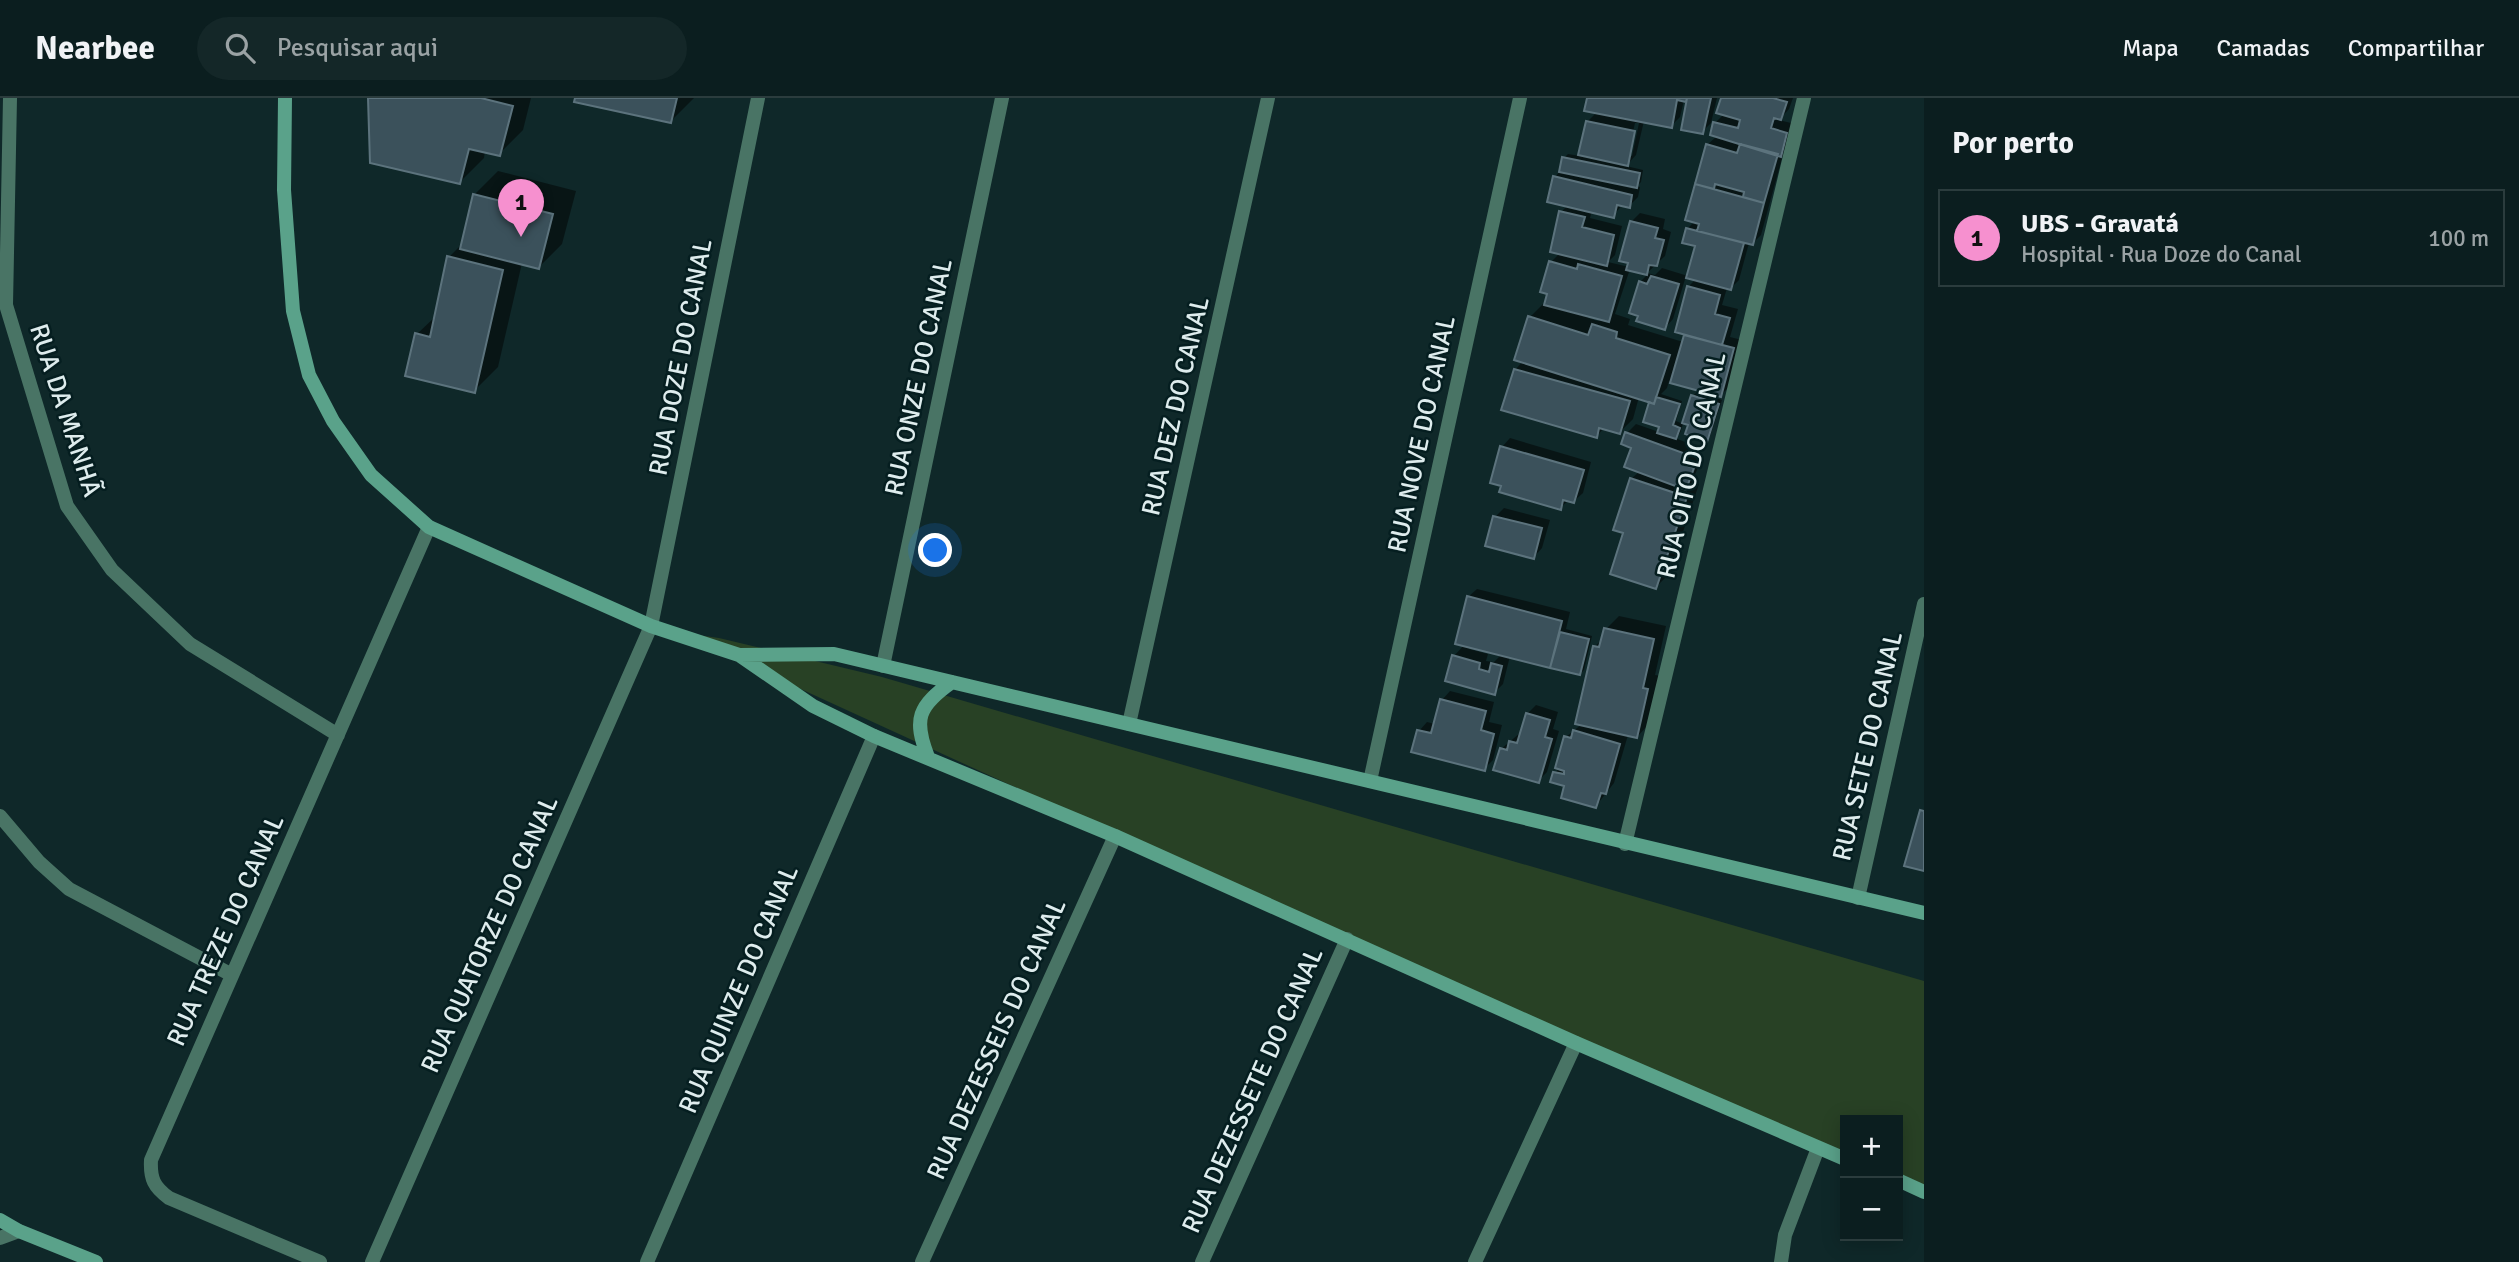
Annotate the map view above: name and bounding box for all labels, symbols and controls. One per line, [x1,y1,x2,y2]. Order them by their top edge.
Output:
search box [197,17,687,80]
text: Nearbee [35,28,155,69]
icon: search [221,29,259,67]
text: Pesquisar aqui [277,32,438,64]
text: Mapa [2122,33,2179,63]
text: Camadas [2217,33,2310,63]
text: Compartilhar [2348,33,2484,63]
text: Por perto [1952,125,2074,162]
pin: 1 [498,179,544,237]
text: UBS - Gravatá [2021,208,2179,240]
text: 1 [1971,224,1983,253]
text: 100 m [2428,224,2489,253]
street label: RUA DOZE DO CANAL [642,236,720,478]
text: Hospital · Rua Doze do Canal [2021,240,2302,269]
street label: RUA ONZE DO CANAL [878,256,960,499]
street label: RUA DEZ DO CANAL [1135,294,1217,519]
street label: RUA NOVE DO CANAL [1381,313,1463,556]
street label: RUA DA MANHÃ [22,320,108,501]
street label: RUA OITO DO CANAL [1650,349,1734,582]
your location [918,533,952,567]
street label: RUA SETE DO CANAL [1826,628,1910,864]
street label: RUA QUATORZE DO CANAL [414,791,566,1078]
street label: RUA TREZE DO CANAL [160,810,291,1051]
street label: RUA QUINZE DO CANAL [672,860,806,1118]
street label: RUA DEZESSEIS DO CANAL [920,894,1073,1185]
street label: RUA DEZESSETE DO CANAL [1175,942,1331,1238]
map controls [1840,1115,1903,1241]
button: + [1840,1115,1903,1178]
button: − [1840,1178,1903,1241]

